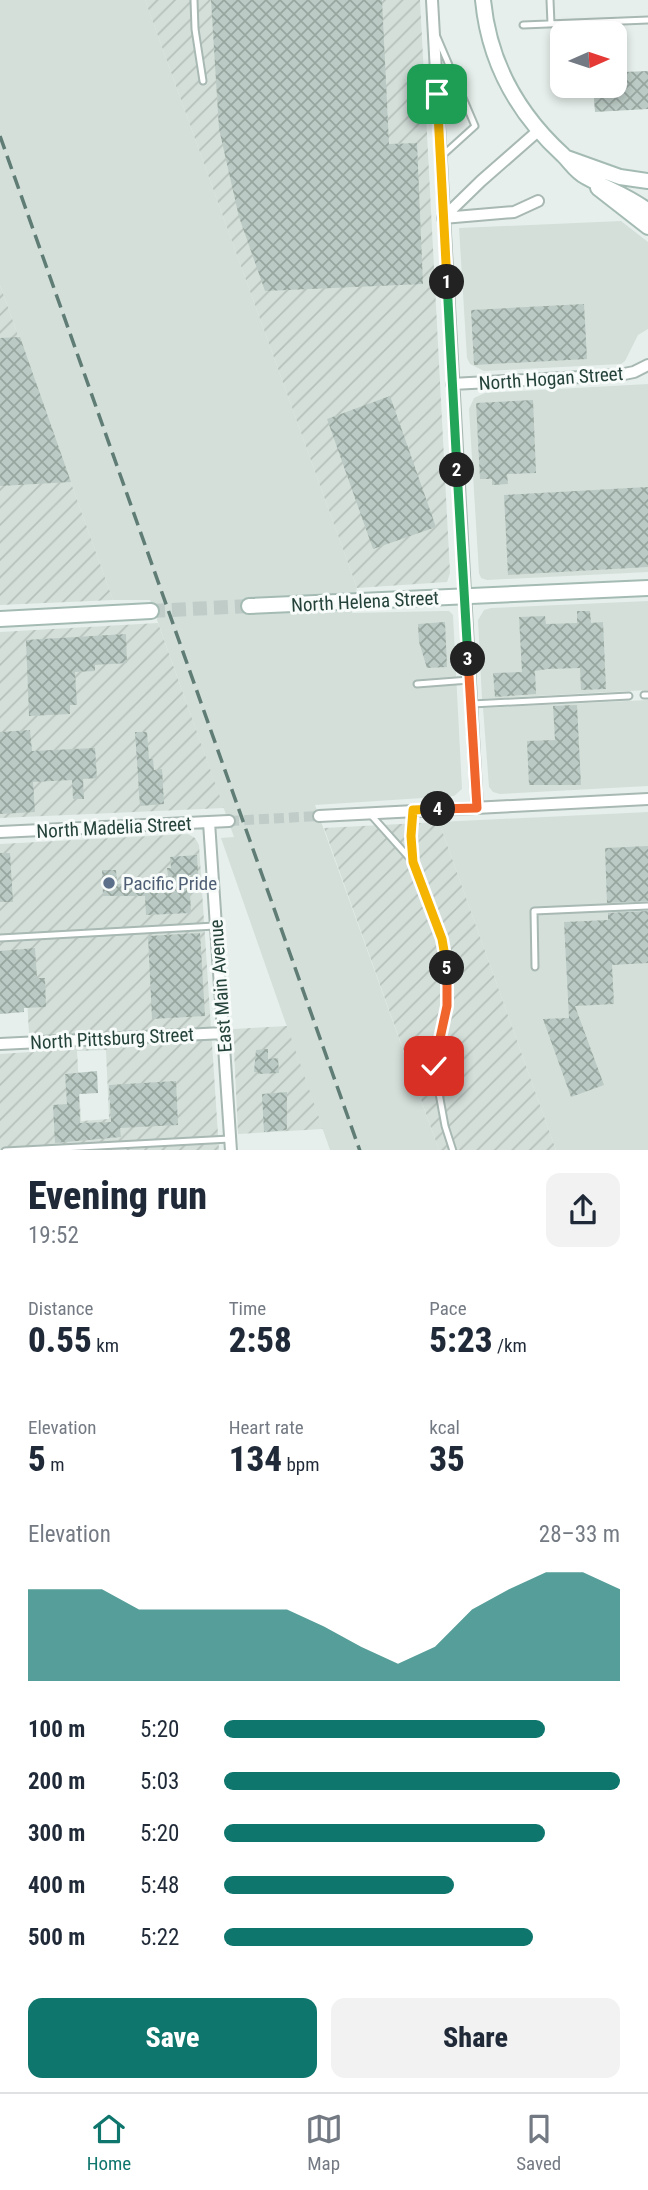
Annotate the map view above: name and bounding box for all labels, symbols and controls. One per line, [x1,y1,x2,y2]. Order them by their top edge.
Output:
north arrow [550,21,626,98]
map controls [550,21,627,98]
pin [407,64,467,124]
icon: arrive [418,75,456,113]
pin: 1 [430,264,464,300]
text: 1 [442,270,451,293]
street label: North Hogan Street [478,362,624,395]
pin: 2 [440,452,475,488]
text: 2 [452,458,461,481]
street label: North Helena Street [291,586,439,617]
pin: 3 [450,642,486,676]
text: 3 [463,647,472,670]
pin: 4 [420,792,456,826]
text: 4 [433,797,442,820]
street label: North Madelia Street [36,812,192,843]
place label: Pacific Pride [123,872,217,895]
marker: Pacific Pride [101,875,117,891]
street label: East Main Avenue [204,919,237,1053]
pin: 5 [430,950,464,986]
text: 5 [442,956,451,979]
street label: North Pittsburg Street [30,1023,194,1054]
pin [404,1036,464,1096]
icon: check [415,1047,453,1085]
button: share [546,1173,620,1247]
text: Evening run [28,1174,207,1218]
text: 19:52 [28,1222,79,1249]
text: Distance [28,1297,93,1320]
text: Time [229,1297,266,1320]
text: Pace [429,1297,467,1320]
text: 0.55 [28,1320,92,1361]
text: 2:58 [229,1320,292,1361]
text: 5:23 [429,1320,493,1361]
text: km [92,1334,119,1357]
text: /km [493,1334,527,1357]
text: Elevation [28,1416,96,1439]
text: Heart rate [229,1416,304,1439]
text: kcal [429,1416,460,1439]
text: 5 [28,1439,46,1480]
text: 134 [229,1439,282,1480]
text: 35 [429,1439,465,1480]
text: m [46,1453,64,1476]
text: bpm [282,1453,319,1476]
text: Elevation [28,1521,111,1548]
text: 28–33 m [539,1521,620,1548]
text: 100 m [28,1716,85,1743]
text: 5:20 [140,1716,179,1743]
text: 200 m [28,1768,85,1795]
text: 5:03 [140,1768,179,1795]
text: 300 m [28,1820,85,1847]
text: 5:20 [140,1820,179,1847]
text: 400 m [28,1872,85,1899]
text: 5:48 [140,1872,179,1899]
text: 500 m [28,1924,85,1951]
text: 5:22 [140,1924,179,1951]
button: Save [28,1998,317,2078]
button: Share [331,1998,620,2078]
tab: Home [87,2110,131,2175]
tab: Map [305,2110,343,2175]
tab: Saved [516,2110,561,2175]

